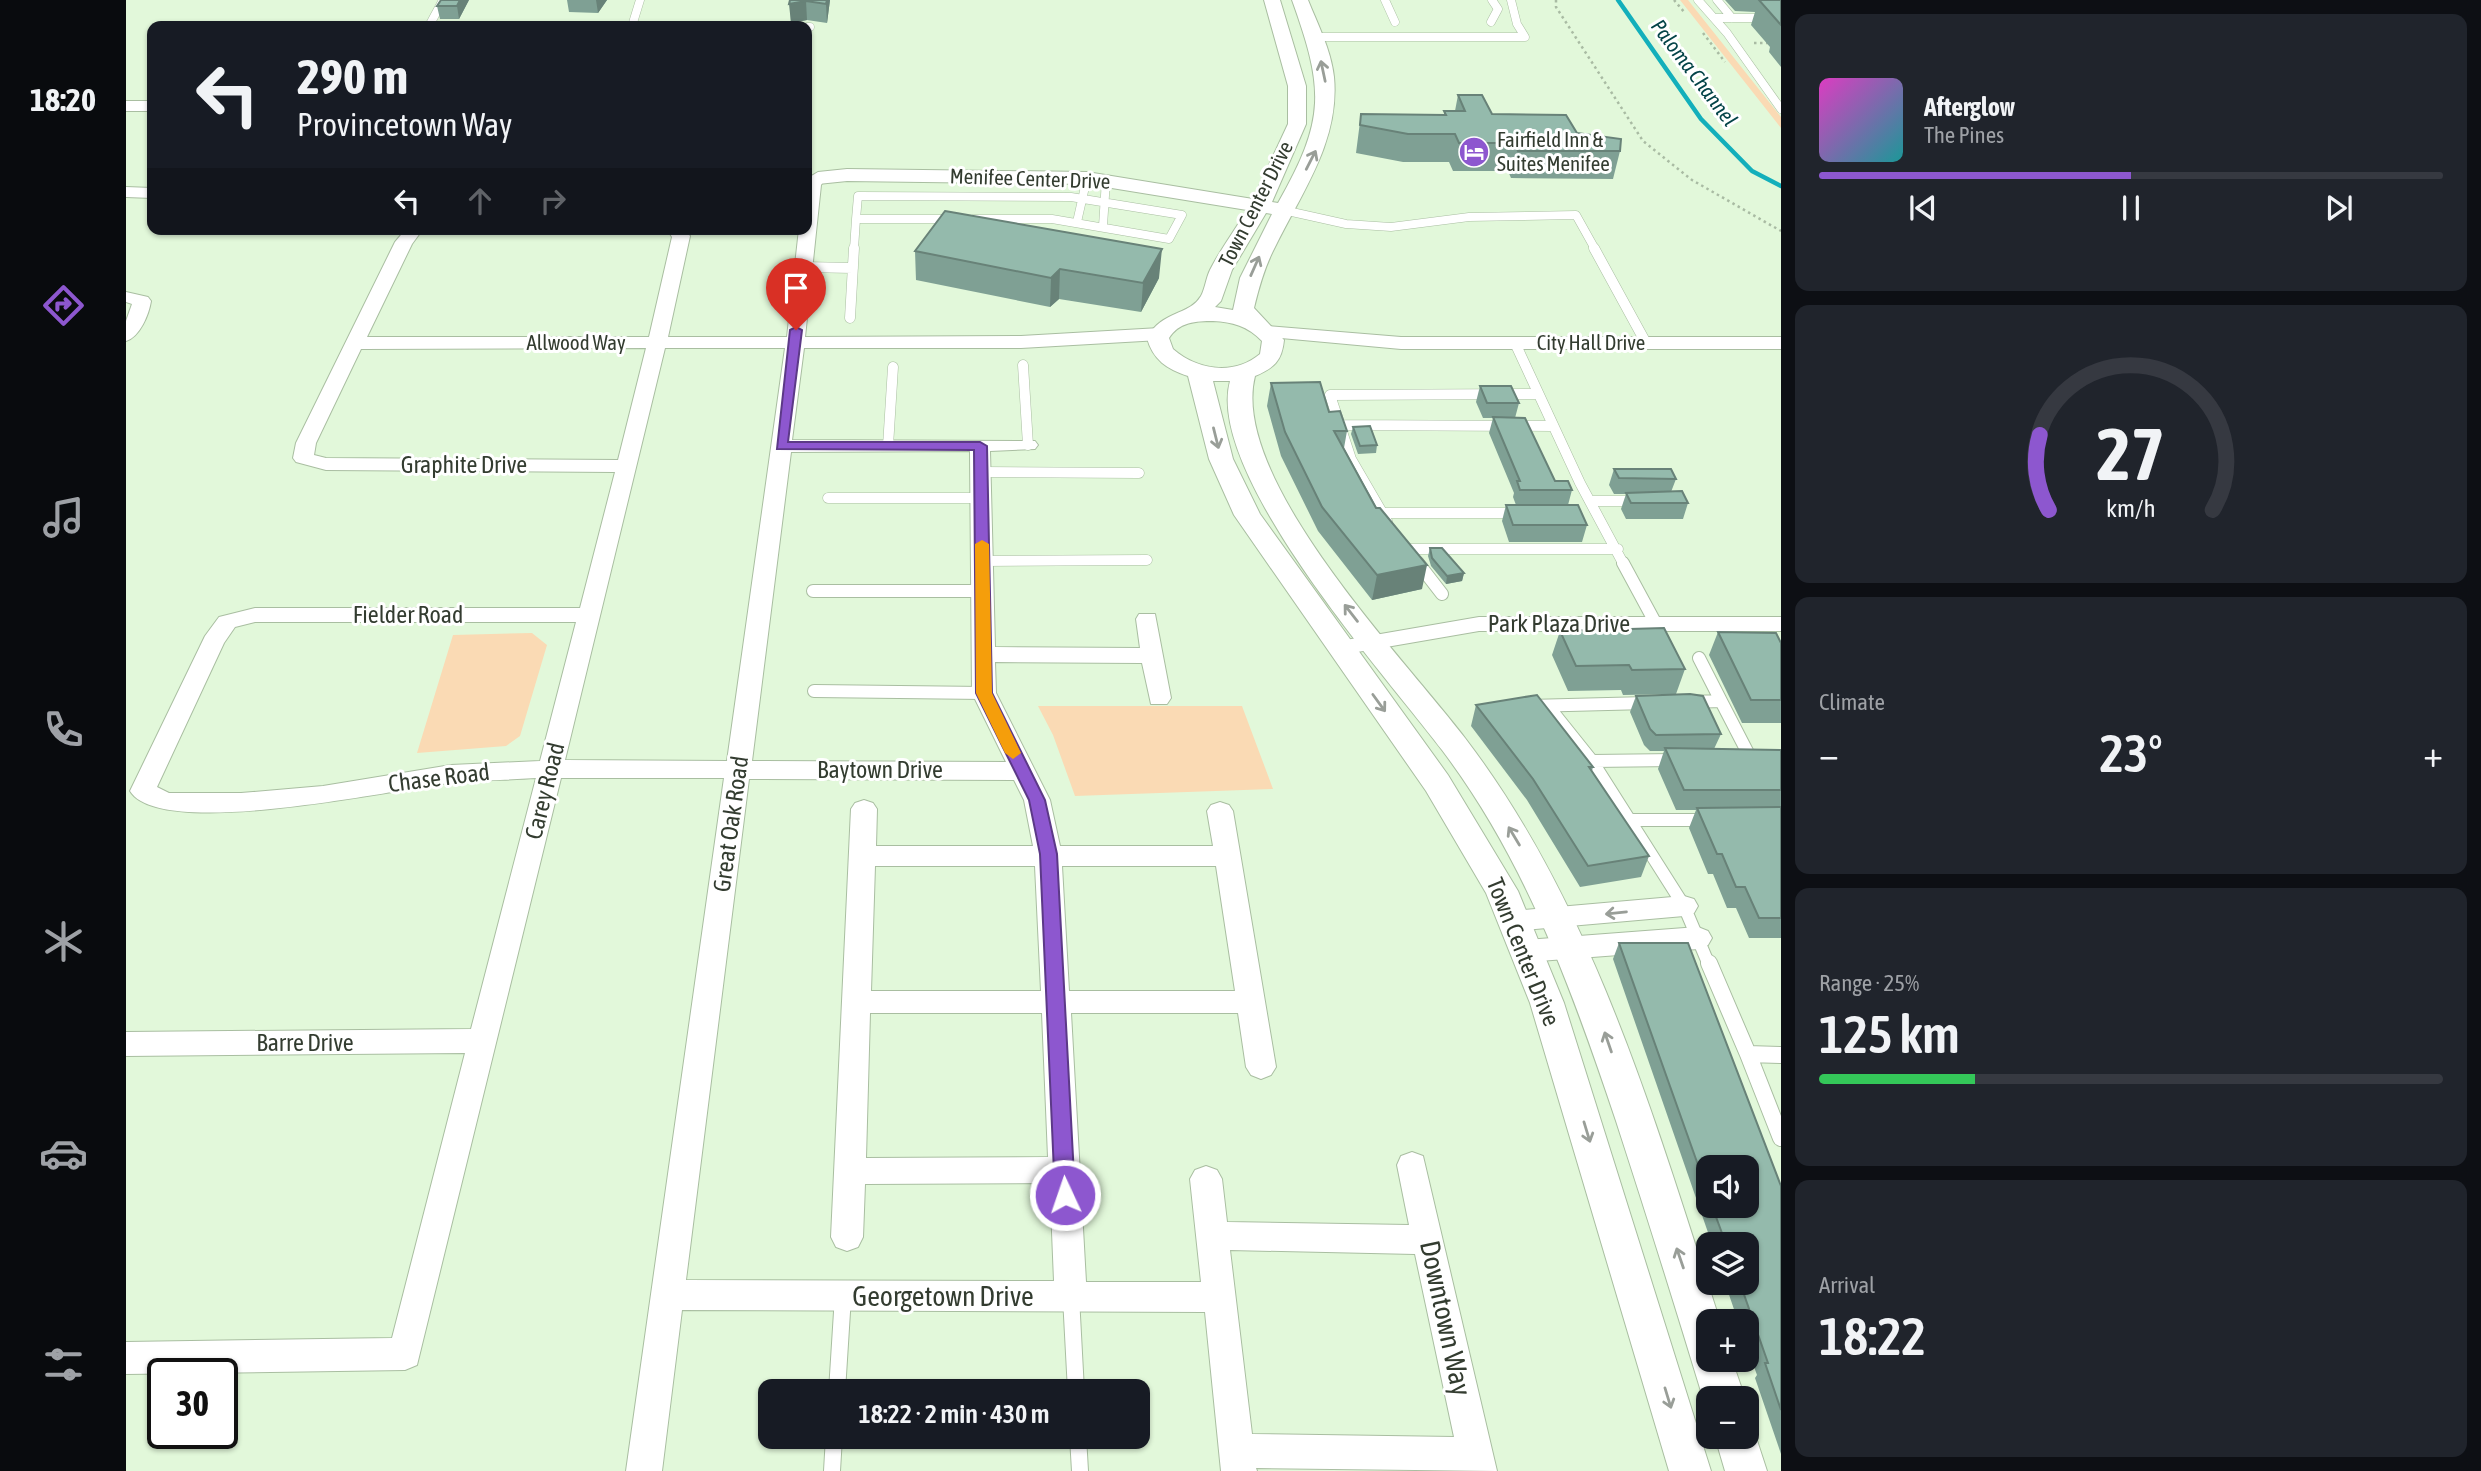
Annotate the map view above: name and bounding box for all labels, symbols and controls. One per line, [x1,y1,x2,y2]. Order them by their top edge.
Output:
water label: Paloma Channel [1647,14,1743,131]
text: 290 m [297,48,408,104]
icon: left [182,49,273,140]
one-way arrow [1315,60,1329,83]
text: 18:20 [30,81,96,118]
text: Afterglow [1924,92,2015,122]
text: Provincetown Way [297,106,512,143]
text: The Pines [1924,122,2004,148]
place label: Fairfield Inn & Suites Menifee [1497,127,1610,175]
hotel icon: Fairfield Inn & Suites Menifee [1457,135,1491,169]
street label: Town Center Drive [1213,137,1297,270]
one-way arrow [1304,150,1318,171]
street label: Menifee Center Drive [949,163,1111,193]
icon: left [388,182,426,220]
icon: ahead [461,182,499,220]
icon: right [534,182,572,220]
icon: previous [1904,189,1942,227]
icon: pause [2112,189,2150,227]
icon: next [2320,189,2358,227]
one-way arrow [1250,255,1263,277]
pin [766,258,826,330]
icon: arrive [777,269,815,307]
icon: directions [39,281,88,330]
street label: Allwood Way [526,330,626,354]
street label: City Hall Drive [1537,330,1645,354]
text: 27 [2097,413,2165,496]
one-way arrow [1210,426,1223,449]
street label: Graphite Drive [401,451,527,478]
icon: music [39,493,88,542]
text: km/h [2106,494,2156,522]
street label: Fielder Road [353,601,463,628]
one-way arrow [1343,604,1358,622]
street label: Park Plaza Drive [1488,610,1630,637]
text: Climate [1819,689,1885,715]
one-way arrow [1372,693,1387,712]
icon: phone [39,705,88,754]
text: 23° [2099,723,2163,783]
text: − [1819,732,1839,775]
text: + [2423,732,2443,775]
street label: Carey Road [519,740,570,842]
street label: Great Oak Road [708,754,753,894]
street label: Baytown Drive [817,756,943,783]
street label: Chase Road [387,758,491,797]
one-way arrow [1506,826,1520,846]
street label: Town Center Drive [1481,874,1565,1030]
one-way arrow [1605,907,1628,920]
icon: climate [39,917,88,966]
text: Range · 25% [1819,970,1919,996]
text: 125 km [1819,1004,1960,1064]
street label: Barre Drive [256,1029,354,1056]
one-way arrow [1601,1032,1613,1054]
one-way arrow [1581,1120,1594,1142]
icon: car [39,1129,88,1178]
map controls [1696,1155,1759,1449]
button: sound [1696,1155,1759,1218]
position arrow [1028,1158,1102,1232]
button: layers [1696,1232,1759,1295]
street label: Downtown Way [1414,1238,1478,1398]
one-way arrow [1673,1247,1685,1269]
text: Arrival [1819,1272,1875,1298]
street label: Georgetown Drive [852,1280,1034,1312]
text: 18:22 [1819,1306,1926,1366]
button: + [1696,1309,1759,1372]
icon: filters [39,1340,88,1389]
speed limit sign: 30 [147,1358,238,1449]
button: − [1696,1386,1759,1449]
one-way arrow [1662,1387,1675,1409]
text: 18:22 · 2 min · 430 m [859,1399,1049,1429]

